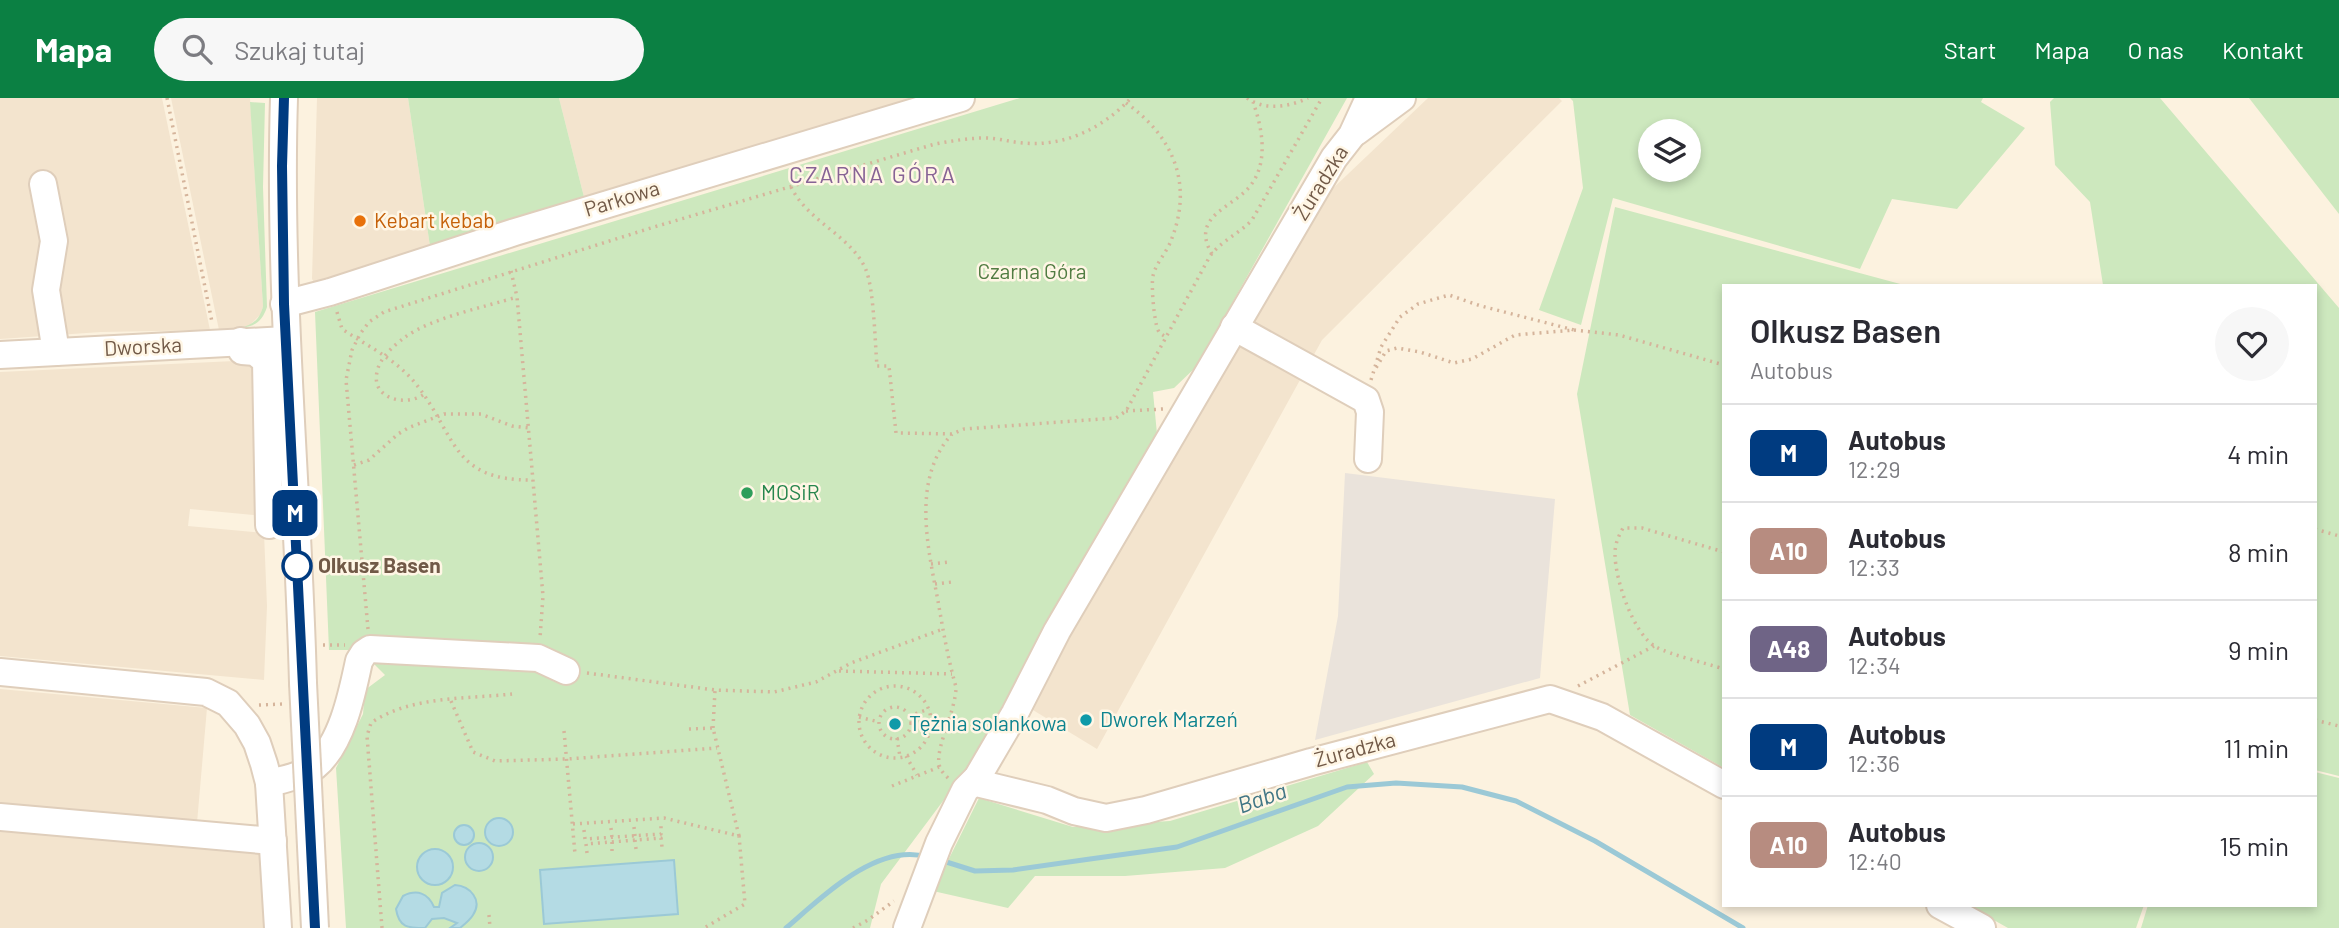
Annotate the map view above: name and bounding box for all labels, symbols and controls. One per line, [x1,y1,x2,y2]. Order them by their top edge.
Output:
search box [154,18,644,81]
text: Mapa [35,29,112,69]
icon: search [178,30,216,68]
text: Szukaj tutaj [234,34,365,65]
text: Start [1944,35,1996,64]
text: Mapa [2034,35,2089,64]
text: O nas [2127,35,2184,64]
text: Kontakt [2222,35,2304,64]
map controls [1638,119,1701,182]
button: layers [1638,119,1701,182]
street label: Żuradzka [1287,140,1352,224]
district label: CZARNA GÓRA [789,160,957,188]
street label: Parkowa [581,174,662,221]
place label: Kebart kebab [374,207,495,232]
marker: Kebart kebab [352,213,368,229]
park label: Czarna Góra [977,258,1087,283]
button: heart [2215,307,2289,381]
text: Olkusz Basen [1750,310,1941,350]
street label: Dworska [103,331,182,360]
text: Autobus [1750,356,1833,384]
text: Autobus [1848,424,1946,455]
text: M [1780,438,1797,467]
text: 4 min [2227,438,2289,469]
text: 12:29 [1848,455,1901,483]
place label: MOSiR [761,479,820,504]
marker: MOSiR [739,485,755,501]
line badge: M [272,490,318,536]
text: M [286,498,304,527]
text: Autobus [1848,522,1946,553]
text: A10 [1769,536,1808,565]
text: 8 min [2228,536,2289,567]
marker: Olkusz Basen [282,551,312,581]
place label: Olkusz Basen [318,552,441,577]
text: 12:33 [1848,553,1900,581]
text: Autobus [1848,620,1946,651]
text: A48 [1767,634,1810,663]
text: 9 min [2228,634,2289,665]
text: 12:34 [1848,651,1901,679]
place label: Dworek Marzeń [1100,706,1238,731]
place label: Tężnia solankowa [909,710,1067,735]
marker: Dworek Marzeń [1078,712,1094,728]
marker: Tężnia solankowa [887,716,903,732]
text: Autobus [1848,718,1946,749]
street label: Żuradzka [1311,726,1398,771]
text: M [1780,732,1797,761]
text: 11 min [2223,732,2289,763]
text: 12:36 [1848,749,1900,777]
water label: Baba [1233,776,1290,818]
text: Autobus [1848,816,1946,847]
text: A10 [1769,830,1808,859]
text: 15 min [2219,830,2289,861]
text: 12:40 [1848,847,1902,875]

